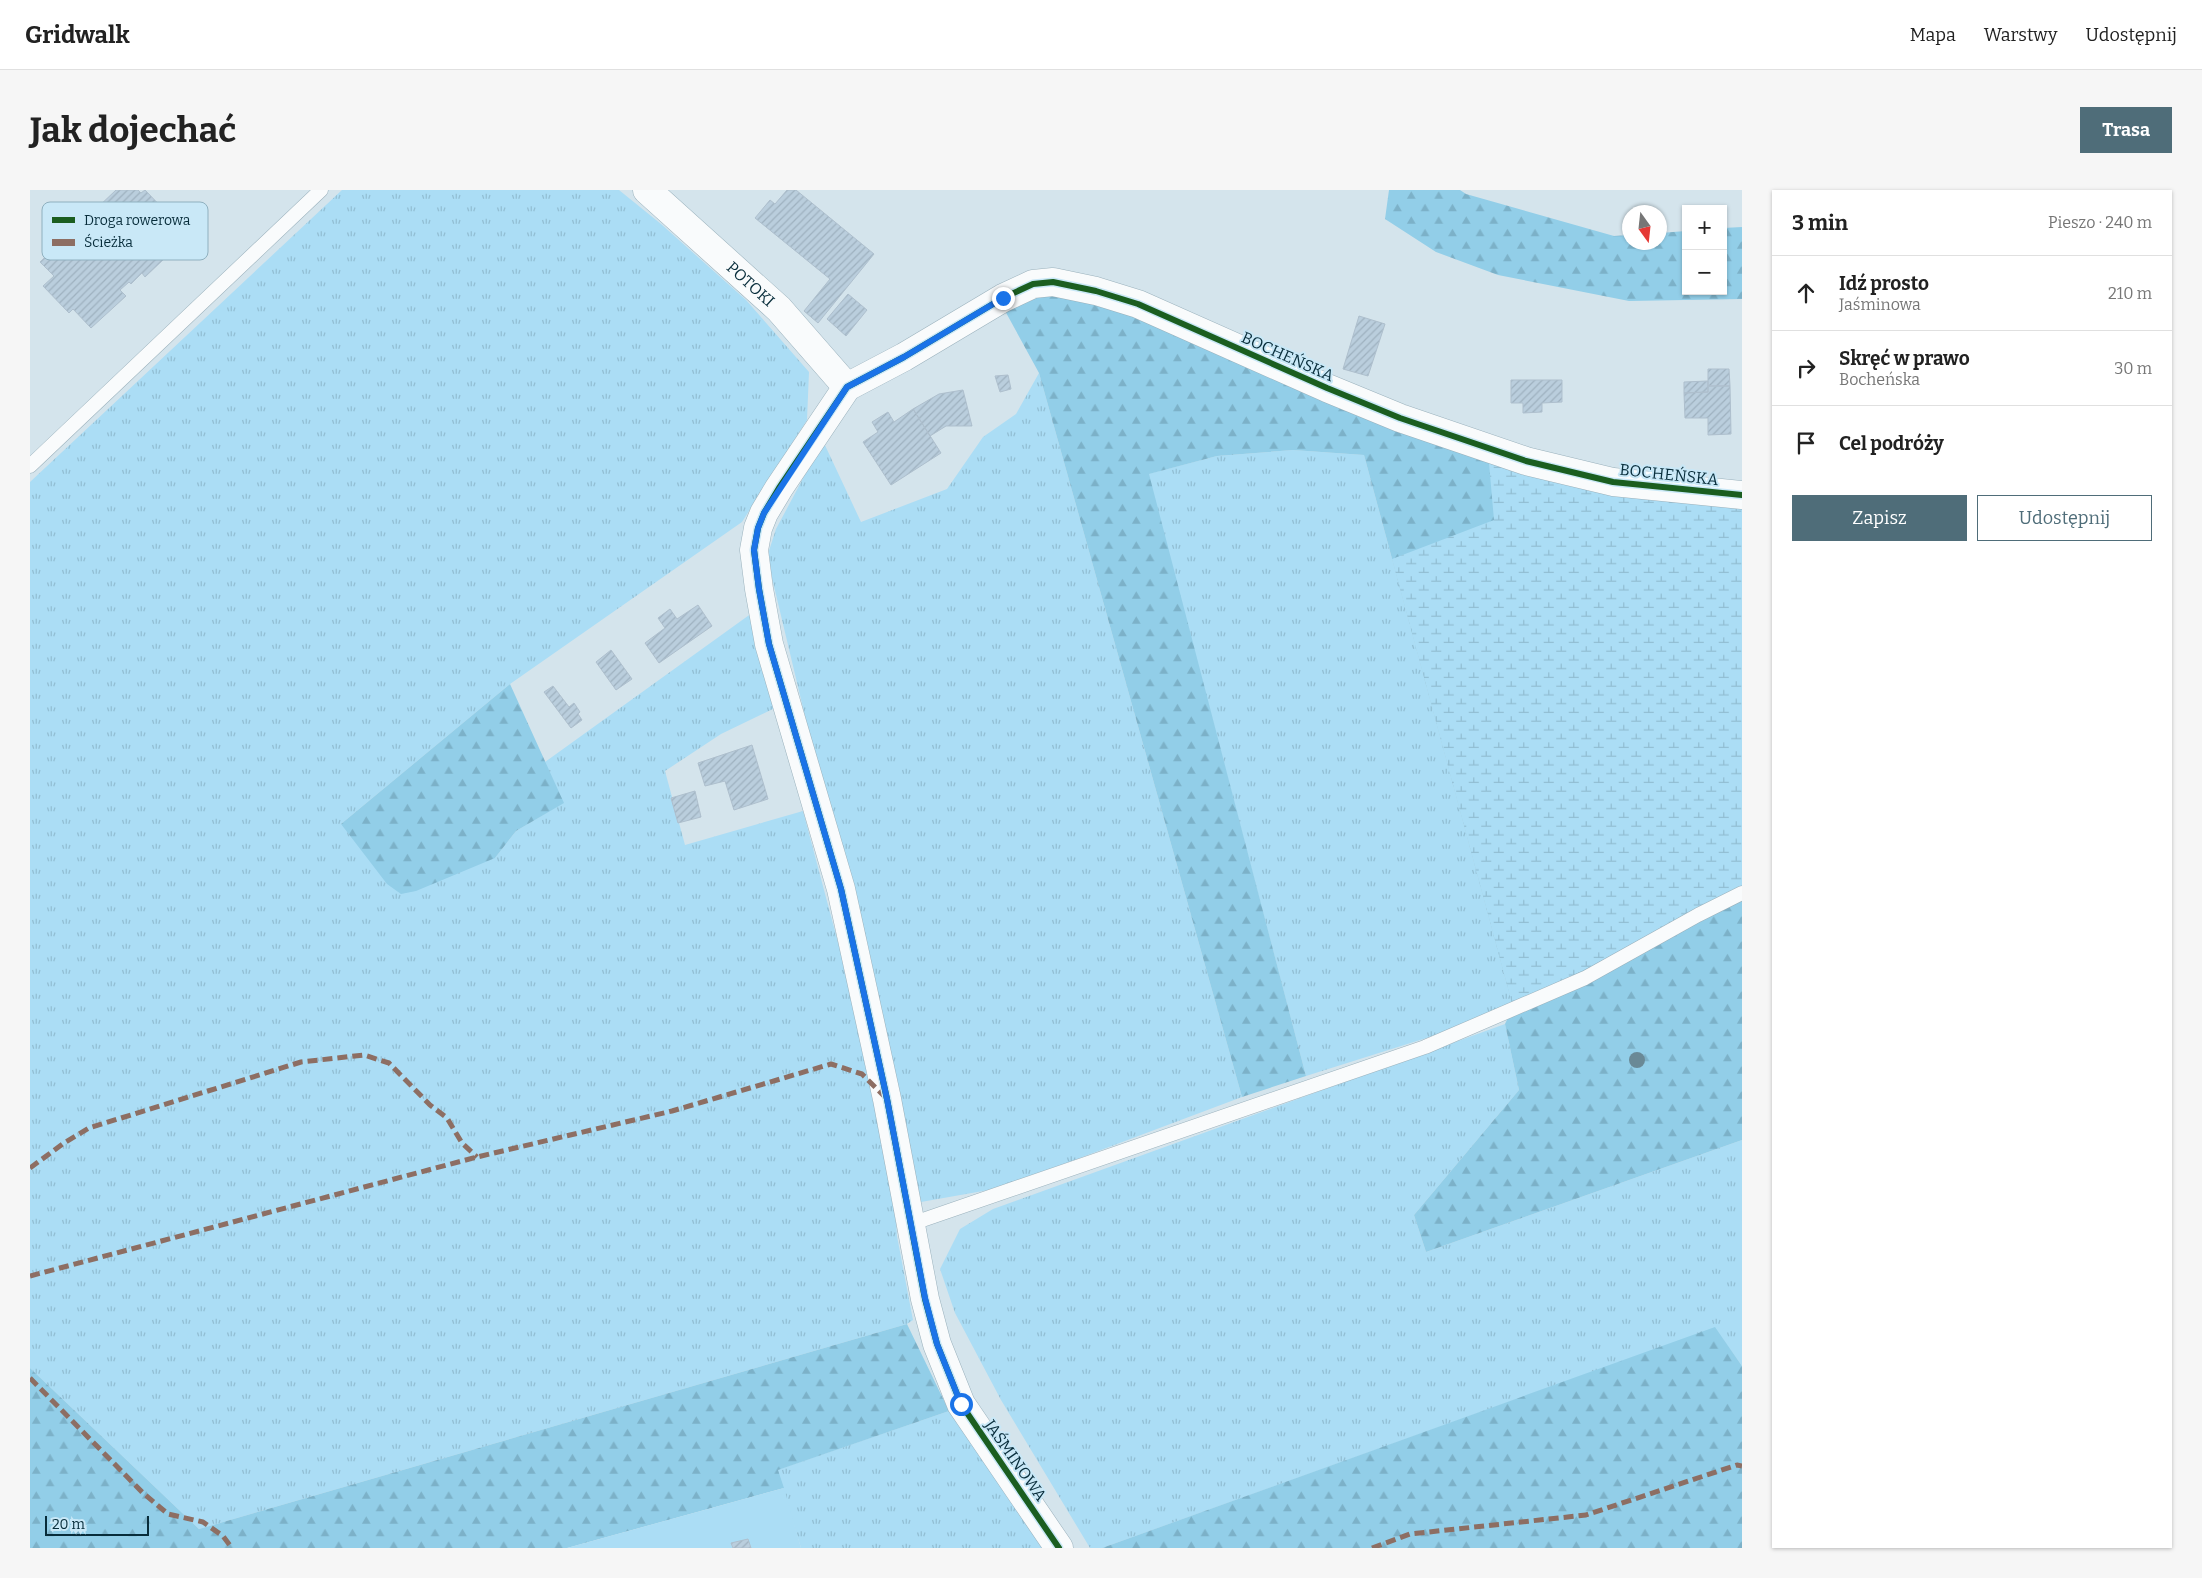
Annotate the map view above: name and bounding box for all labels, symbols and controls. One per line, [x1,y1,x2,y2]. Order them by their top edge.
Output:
text: Gridwalk [25,21,130,49]
text: Mapa [1910,24,1956,46]
text: Warstwy [1984,24,2058,46]
text: Udostępnij [2086,24,2177,46]
button: Trasa [2080,107,2172,153]
text: Jak dojechać [30,109,236,151]
legend [42,202,208,260]
north arrow [1622,205,1667,250]
map controls [1682,205,1727,295]
button: + [1682,205,1727,250]
text: 3 min [1792,210,1848,236]
text: Droga rowerowa [84,212,191,229]
text: Pieszo · 240 m [2048,213,2152,232]
text: Ścieżka [84,233,133,251]
button: − [1682,250,1727,295]
street label: POTOKI [723,258,779,311]
text: Idź prosto [1839,272,1929,295]
icon: ahead [1792,279,1820,307]
text: 210 m [2108,284,2152,303]
route end [992,287,1015,310]
text: Jaśminowa [1839,295,1921,314]
street label: BOCHEŃSKA [1239,327,1338,386]
text: Skręć w prawo [1839,347,1970,370]
icon: right [1792,354,1820,382]
text: 30 m [2114,359,2152,378]
text: Bocheńska [1839,370,1920,389]
icon: arrive [1792,429,1820,457]
text: Cel podróży [1839,432,1944,455]
street label: BOCHEŃSKA [1619,459,1720,489]
button: Zapisz [1792,495,1967,541]
button: Udostępnij [1977,495,2152,541]
route start [950,1393,973,1416]
street label: JAŚMINOWA [980,1415,1052,1505]
scale bar [45,1513,149,1536]
text: 20 m [52,1516,85,1533]

